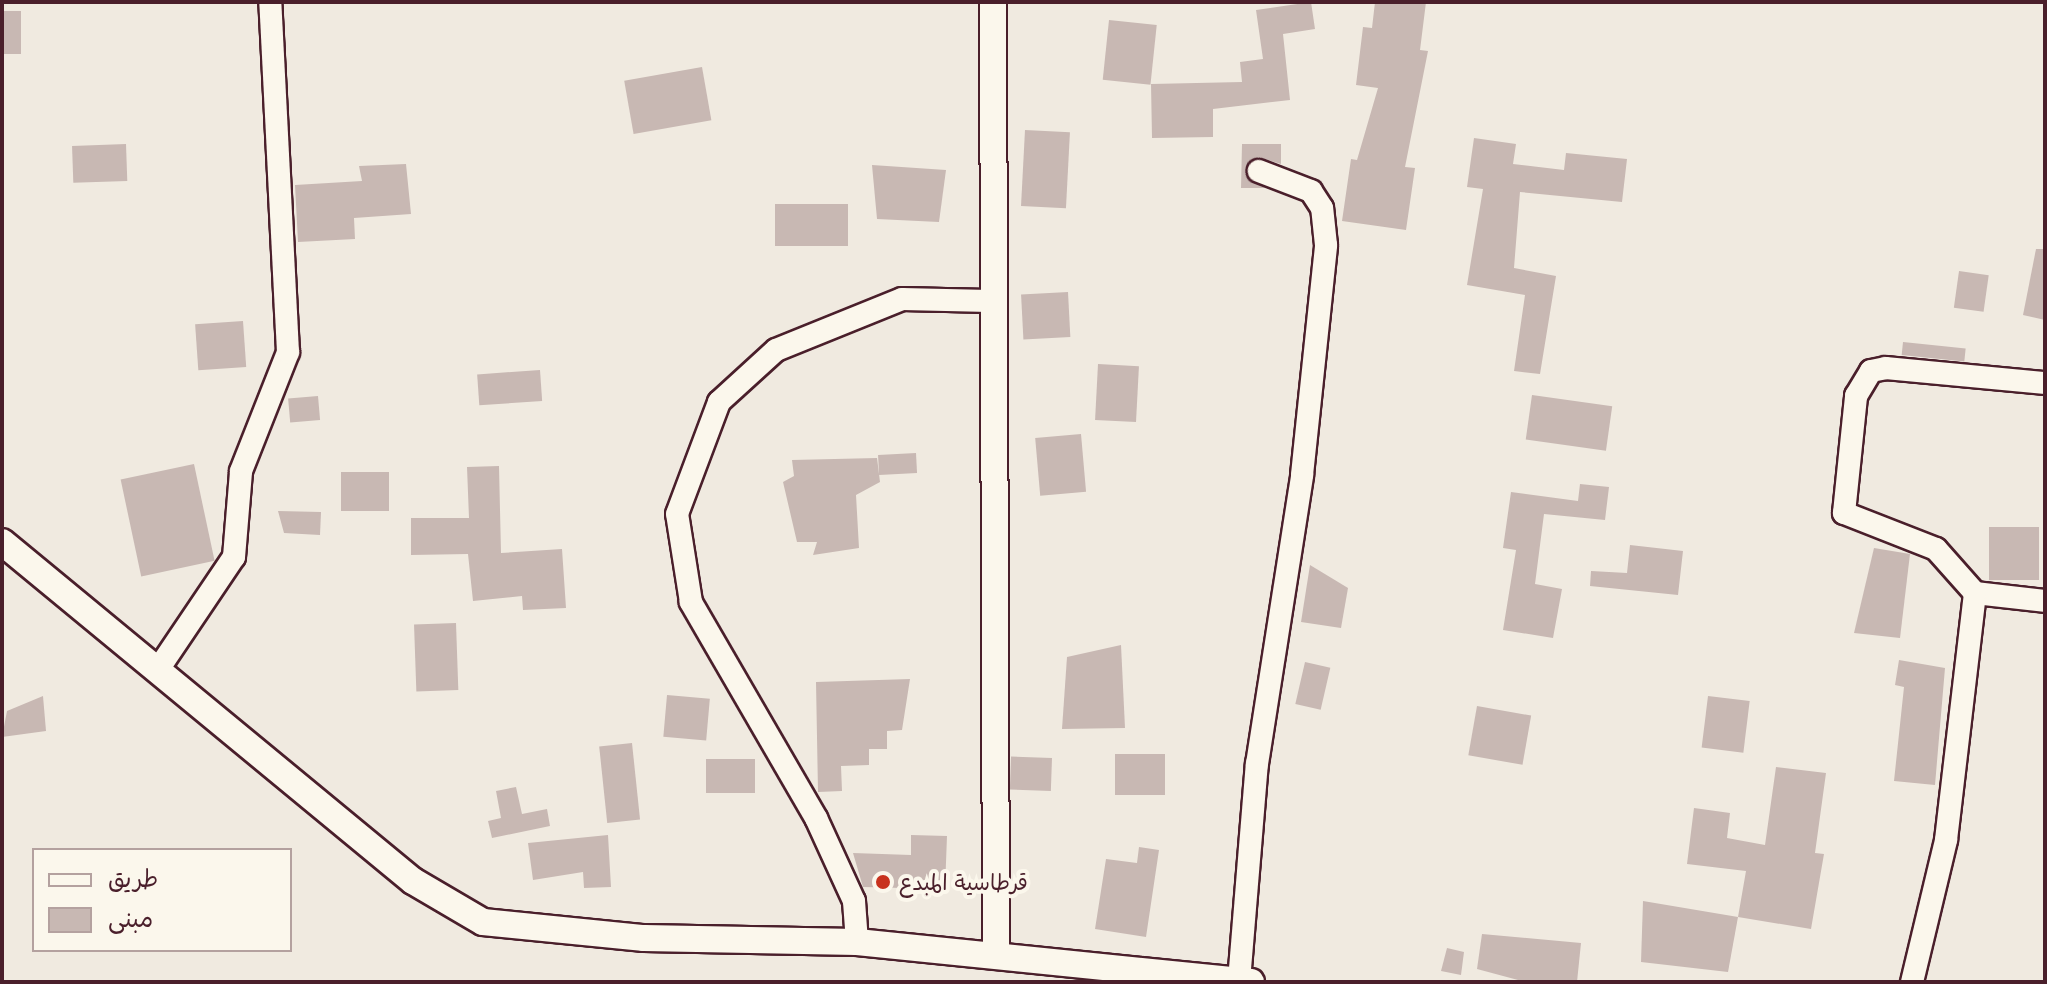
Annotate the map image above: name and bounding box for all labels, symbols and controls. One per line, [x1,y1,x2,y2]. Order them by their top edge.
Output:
legend [32,848,292,952]
text: طريق [108,862,158,893]
place label: قرطاسية المبدع [899,869,1028,895]
marker: قرطاسية المبدع [874,873,892,891]
text: مبنى [108,902,153,933]

